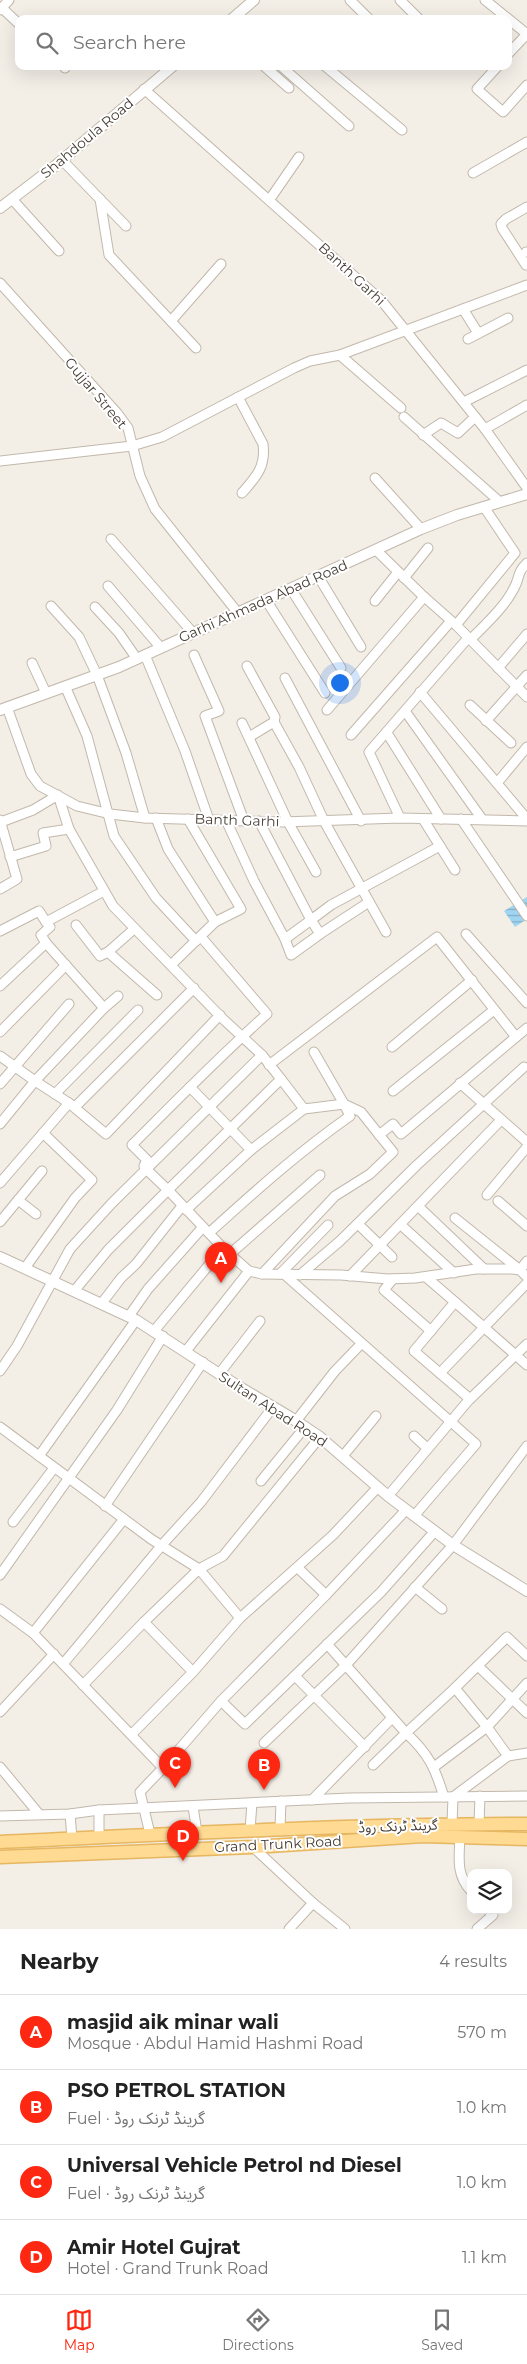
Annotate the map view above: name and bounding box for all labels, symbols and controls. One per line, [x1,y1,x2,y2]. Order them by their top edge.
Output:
search box [15,15,512,70]
icon: search [33,29,61,57]
text: Search here [73,31,186,54]
street label: Shahdoula Road [37,94,137,182]
street label: Banth Garhi [315,238,389,310]
street label: Gujjar Street [61,354,131,433]
street label: Garhi Ahmada Abad Road [176,556,350,646]
your location [327,670,353,696]
street label: Banth Garhi [194,810,280,830]
pin: A [205,1242,237,1283]
street label: Sultan Abad Road [215,1367,331,1451]
pin: C [159,1747,191,1788]
pin: B [248,1749,280,1790]
street label: گرینڈ ٹرنک روڈ [358,1816,438,1836]
pin: D [167,1820,199,1861]
street label: Grand Trunk Road [214,1832,342,1856]
map controls [467,1869,512,1914]
button: layers [467,1869,512,1914]
text: Nearby [20,1949,99,1974]
text: 4 results [439,1952,507,1971]
text: masjid aik minar wali [67,2011,279,2034]
text: A [30,2023,42,2042]
text: 570 m [457,2023,507,2042]
text: Mosque · Abdul Hamid Hashmi Road [67,2034,363,2053]
text: PSO PETROL STATION [67,2079,286,2102]
text: B [30,2098,42,2117]
text: 1.0 km [457,2098,507,2117]
text: Fuel · گرینڈ ٹرنک روڈ [67,2109,205,2128]
text: Universal Vehicle Petrol nd Diesel [67,2154,402,2177]
text: C [30,2173,42,2192]
text: 1.0 km [457,2173,507,2192]
text: Fuel · گرینڈ ٹرنک روڈ [67,2184,205,2203]
text: Amir Hotel Gujrat [67,2236,241,2259]
text: D [29,2248,43,2267]
text: 1.1 km [462,2248,507,2267]
text: Hotel · Grand Trunk Road [67,2259,269,2278]
tab: Map [64,2306,95,2354]
tab: Directions [222,2306,294,2354]
tab: Saved [421,2306,463,2354]

